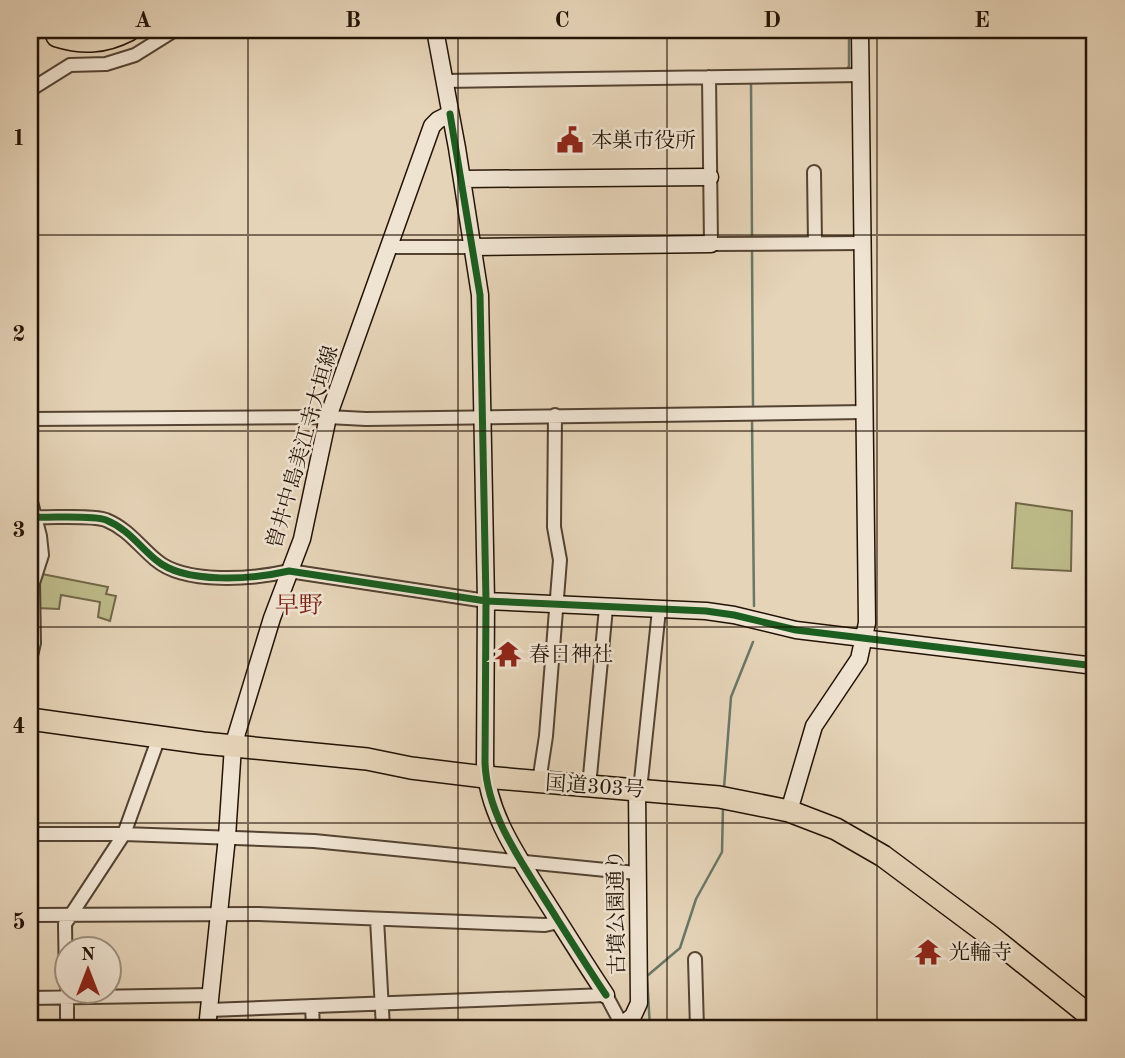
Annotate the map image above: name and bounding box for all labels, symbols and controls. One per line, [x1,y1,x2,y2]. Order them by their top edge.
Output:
text: A [134,9,152,32]
text: B [345,9,361,32]
text: C [554,9,570,32]
text: D [763,9,781,32]
text: E [974,9,990,32]
public building icon: 本巣市役所 [555,125,585,155]
text: 1 [12,127,26,150]
place label: 本巣市役所 [591,129,696,152]
text: 2 [12,323,26,346]
street label: 曽井中島美江寺大垣線 [262,343,342,551]
text: 3 [12,519,26,542]
district label: 早野 [275,593,323,619]
temple icon: 春日神社 [493,639,523,669]
place label: 春日神社 [529,643,613,666]
text: 4 [12,715,26,738]
street label: 国道303号 [545,772,645,801]
street label: 古墳公園通り [604,849,629,975]
text: 5 [12,911,26,934]
north arrow [52,936,122,1006]
temple icon: 光輪寺 [913,937,943,967]
place label: 光輪寺 [949,941,1012,964]
text: N [81,946,96,965]

